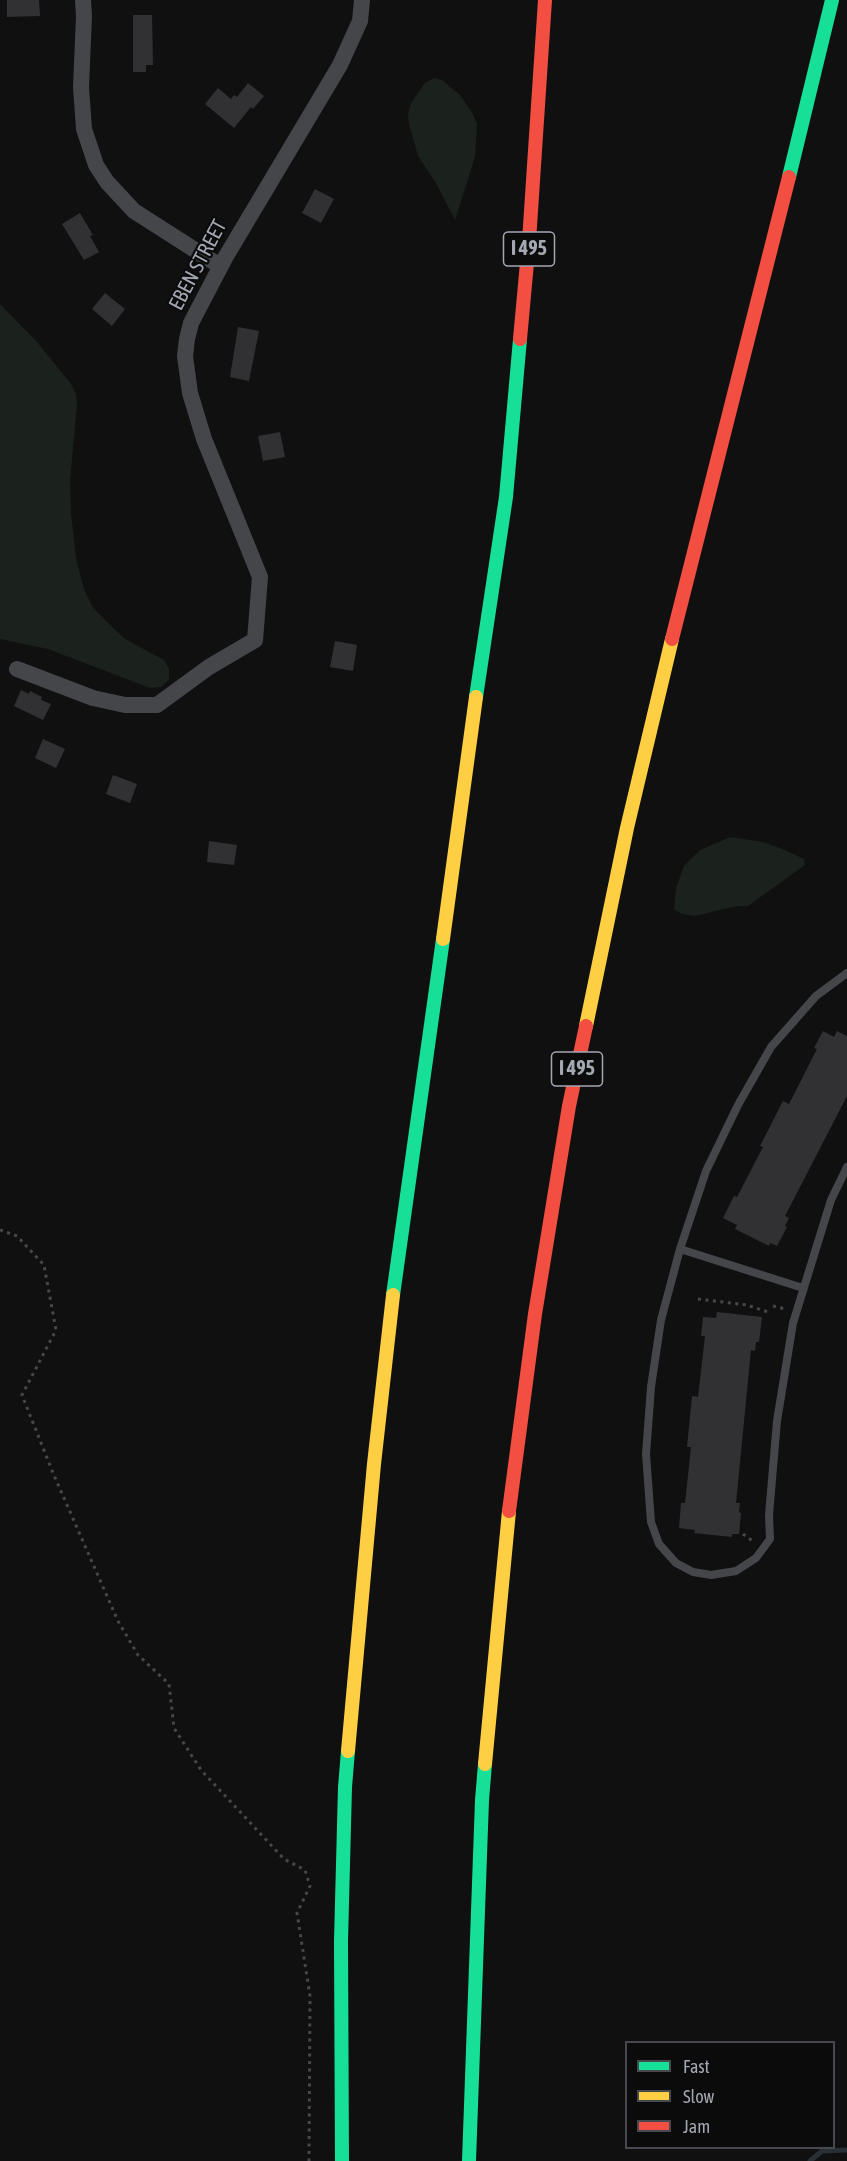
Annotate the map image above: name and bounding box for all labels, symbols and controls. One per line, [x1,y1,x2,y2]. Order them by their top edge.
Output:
street label: EBEN STREET [164,215,232,315]
road number: I 495 [504,232,554,266]
road number: I 495 [552,1052,602,1086]
legend [625,2041,835,2149]
text: Fast [683,2056,710,2077]
text: Slow [683,2086,714,2107]
text: Jam [683,2116,710,2137]

